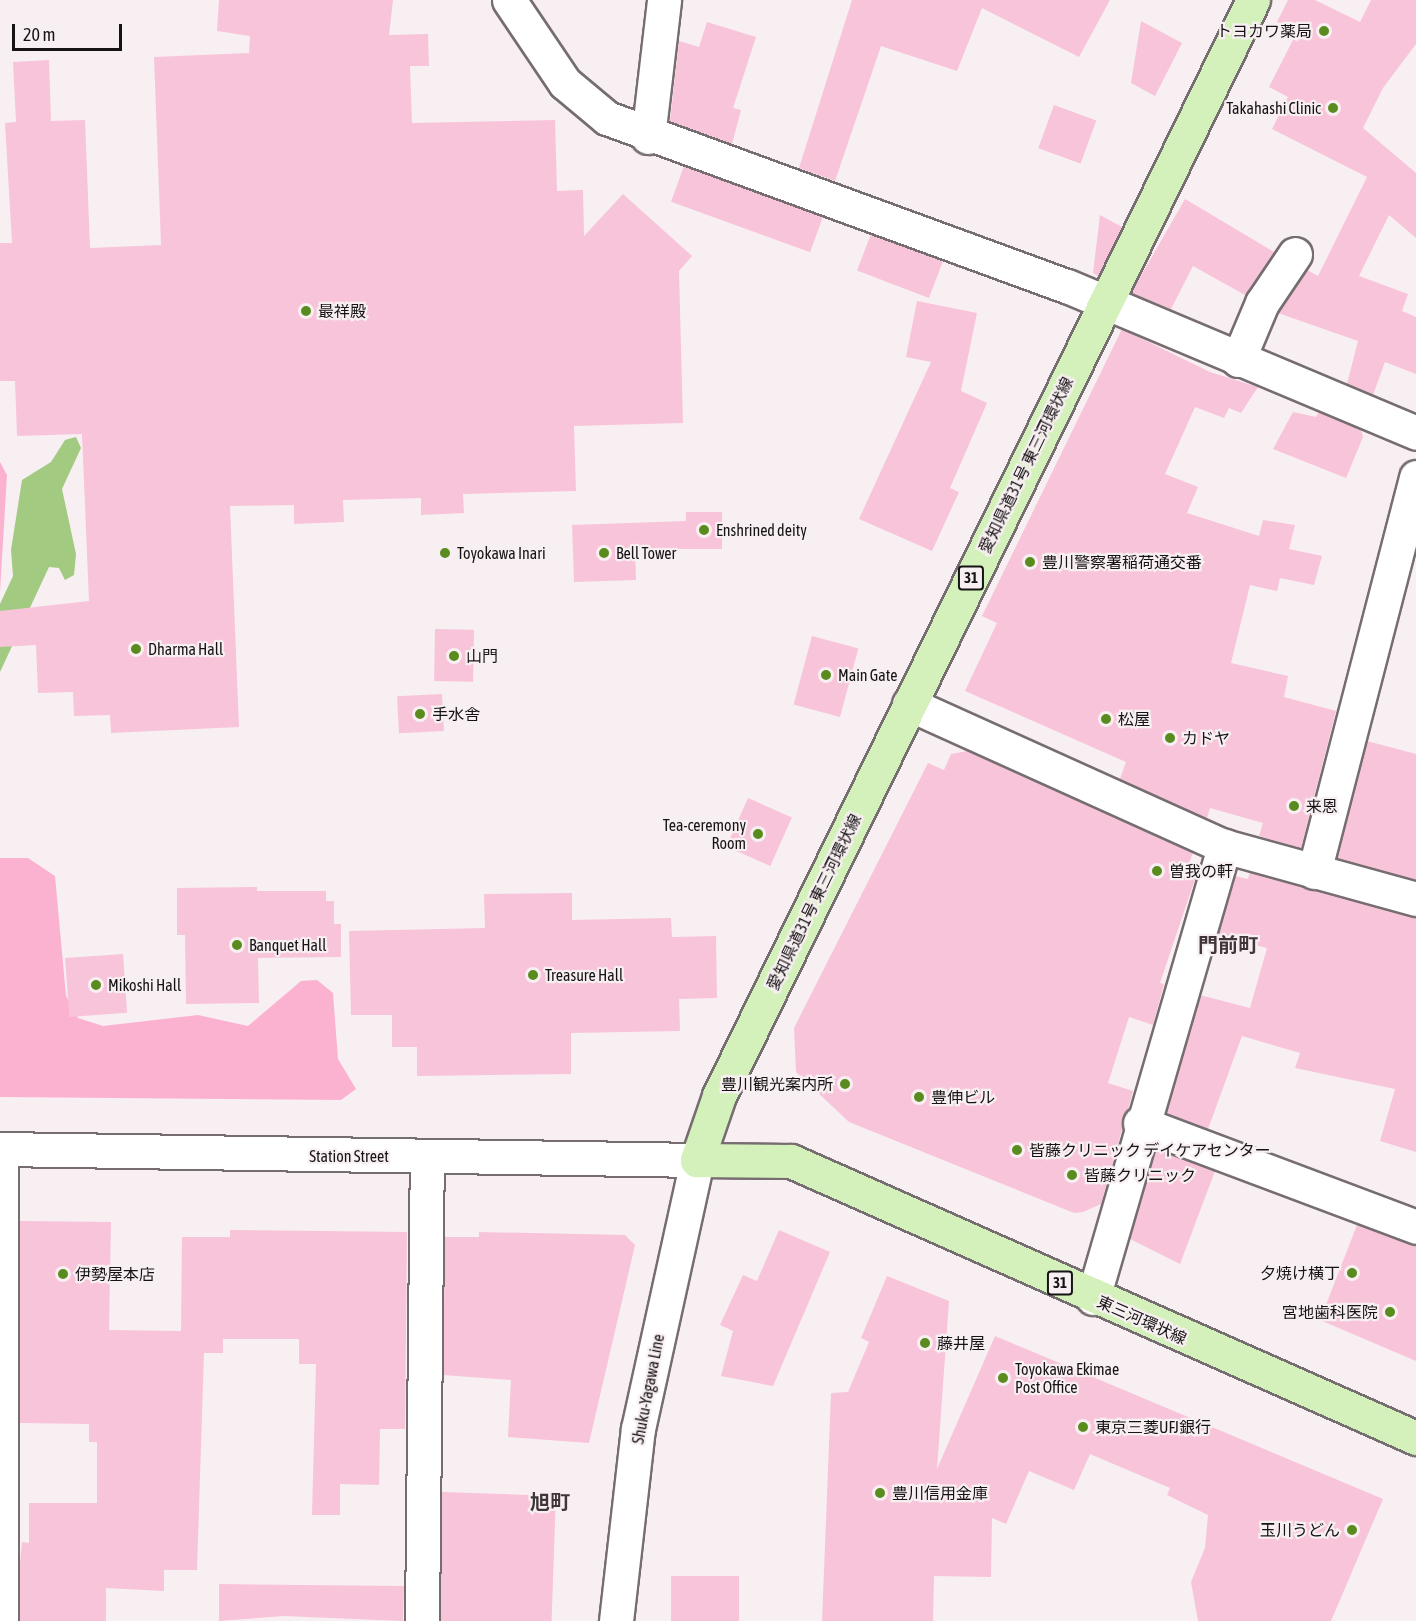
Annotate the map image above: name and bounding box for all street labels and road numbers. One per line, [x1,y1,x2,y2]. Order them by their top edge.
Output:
street label: 愛知県道31号 東三河環状線 [975,374,1077,556]
road number: 31 [958,566,984,590]
street label: 愛知県道31号 東三河環状線 [763,811,865,993]
street label: Station Street [309,1146,389,1166]
road number: 31 [1046,1271,1074,1295]
street label: 東三河環状線 [1094,1292,1190,1348]
street label: Shuku-Yagawa Line [628,1332,668,1446]

